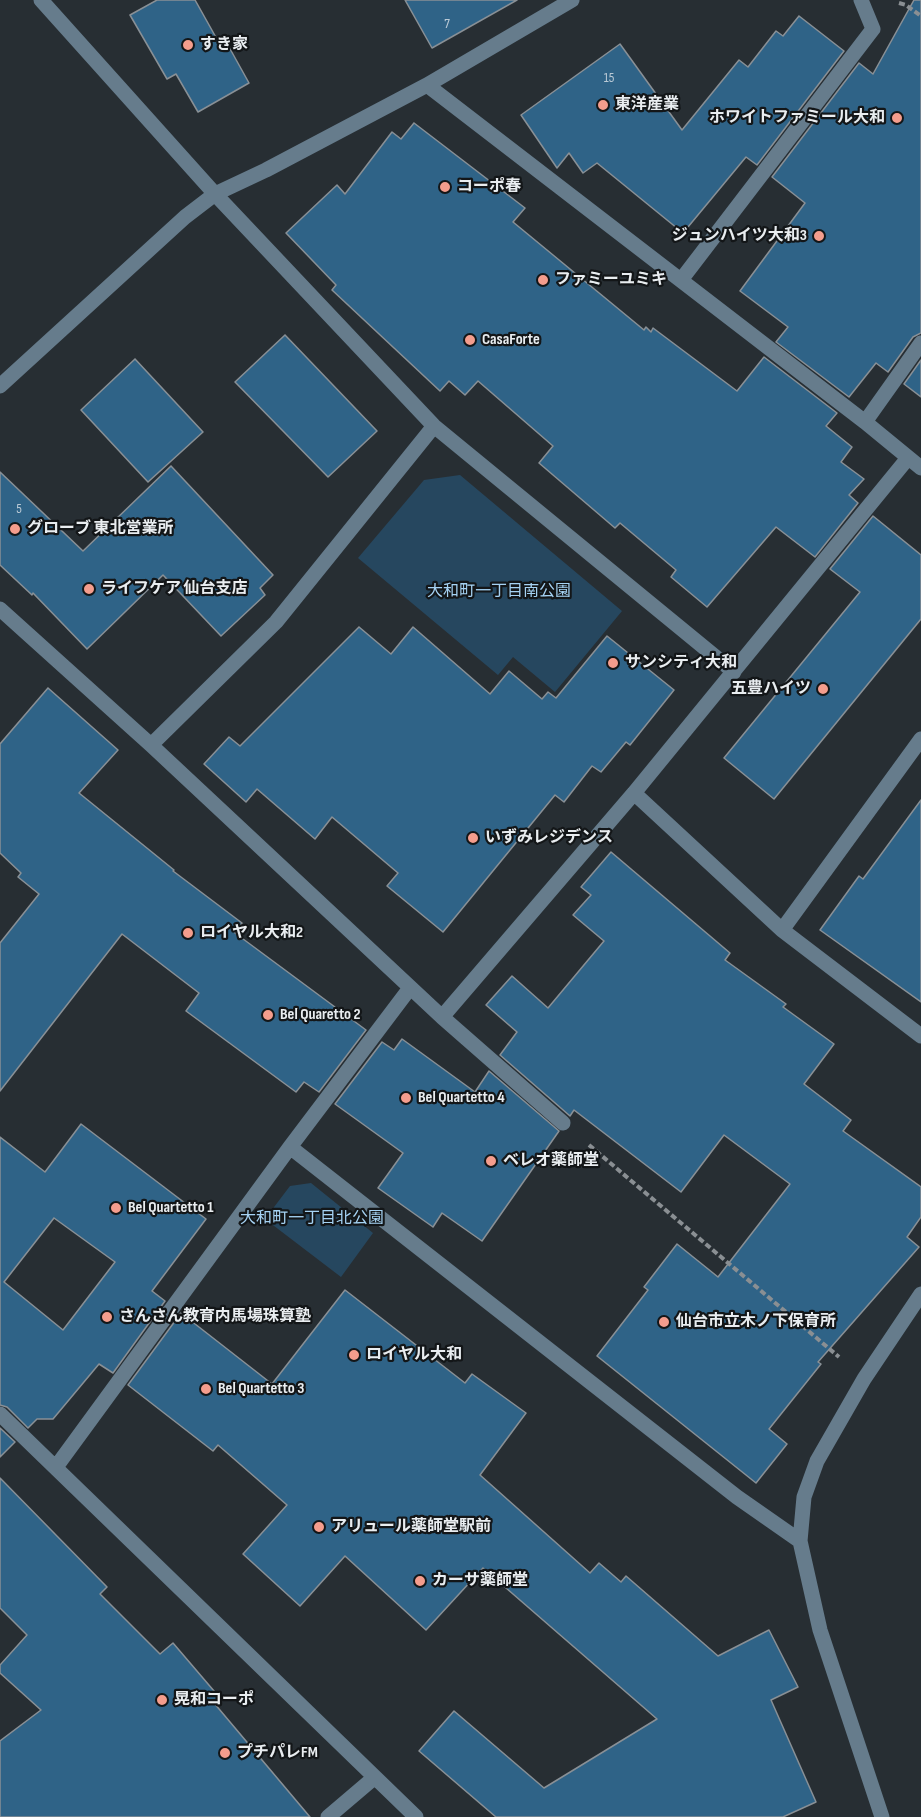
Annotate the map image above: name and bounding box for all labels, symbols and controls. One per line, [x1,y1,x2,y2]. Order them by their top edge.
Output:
house number: 7 [444,16,450,32]
place label: すき家 [200,35,248,55]
marker: すき家 [181,38,195,52]
house number: 15 [604,70,614,86]
place label: 東洋産業 [615,95,679,115]
marker: 東洋産業 [596,98,610,112]
place label: ホワイトファミール大和 [709,108,885,128]
marker: ホワイトファミール大和 [890,111,904,125]
place label: コーポ春 [457,177,521,197]
marker: コーポ春 [438,180,452,194]
place label: ジュンハイツ大和3 [672,226,807,246]
marker: ジュンハイツ大和3 [812,229,826,243]
place label: ファミーユミキ [555,270,667,290]
marker: ファミーユミキ [536,273,550,287]
place label: CasaForte [482,330,540,350]
marker: CasaForte [463,333,477,347]
house number: 5 [16,501,22,517]
place label: グローブ 東北営業所 [27,519,173,539]
marker: グローブ 東北営業所 [8,522,22,536]
place label: ライフケア 仙台支店 [101,579,247,599]
marker: ライフケア 仙台支店 [82,582,96,596]
park label: 大和町一丁目南公園 [427,582,571,602]
place label: サンシティ大和 [625,653,737,673]
marker: サンシティ大和 [606,656,620,670]
place label: 五豊ハイツ [731,679,811,699]
marker: 五豊ハイツ [816,682,830,696]
place label: いずみレジデンス [485,828,613,848]
marker: いずみレジデンス [466,831,480,845]
place label: ロイヤル大和2 [200,923,303,943]
marker: ロイヤル大和2 [181,926,195,940]
place label: Bel Quaretto 2 [280,1005,361,1025]
marker: Bel Quaretto 2 [261,1008,275,1022]
place label: Bel Quartetto 4 [418,1088,505,1108]
marker: Bel Quartetto 4 [399,1091,413,1105]
place label: ベレオ薬師堂 [503,1151,599,1171]
marker: ベレオ薬師堂 [484,1154,498,1168]
place label: Bel Quartetto 1 [128,1198,213,1218]
marker: Bel Quartetto 1 [109,1201,123,1215]
park label: 大和町一丁目北公園 [240,1209,384,1229]
place label: さんさん教育内馬場珠算塾 [119,1307,311,1327]
marker: さんさん教育内馬場珠算塾 [100,1310,114,1324]
place label: 仙台市立木ノ下保育所 [676,1312,836,1332]
marker: 仙台市立木ノ下保育所 [657,1315,671,1329]
place label: ロイヤル大和 [366,1345,462,1365]
marker: ロイヤル大和 [347,1348,361,1362]
place label: Bel Quartetto 3 [218,1379,304,1399]
marker: Bel Quartetto 3 [199,1382,213,1396]
place label: アリュール薬師堂駅前 [331,1517,491,1537]
marker: アリュール薬師堂駅前 [312,1520,326,1534]
place label: カーサ薬師堂 [432,1571,528,1591]
marker: カーサ薬師堂 [413,1574,427,1588]
place label: 晃和コーポ [174,1690,254,1710]
marker: 晃和コーポ [155,1693,169,1707]
place label: プチパレFM [237,1743,318,1763]
marker: プチパレFM [218,1746,232,1760]

